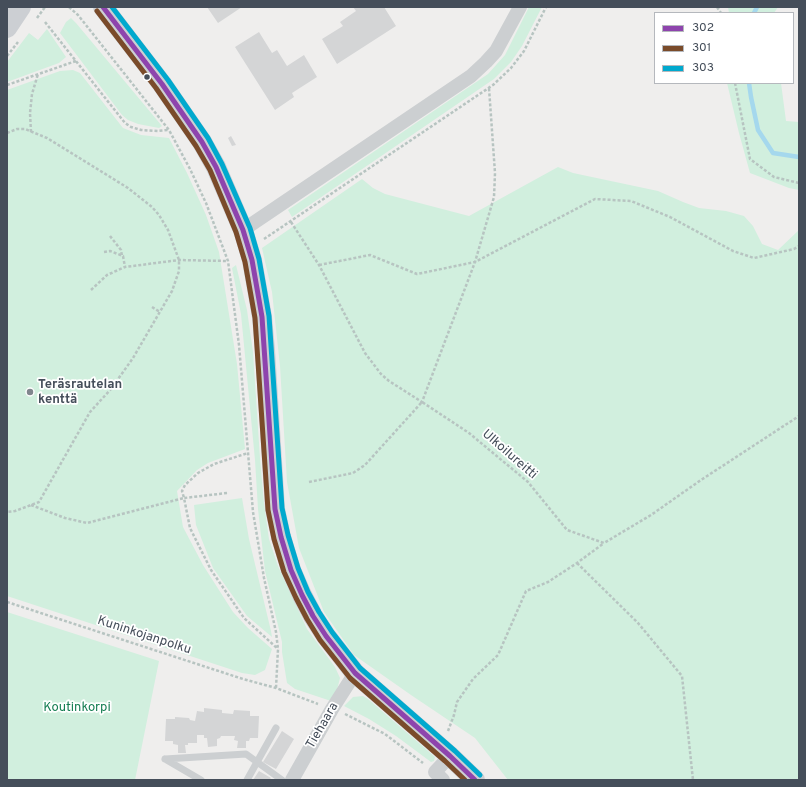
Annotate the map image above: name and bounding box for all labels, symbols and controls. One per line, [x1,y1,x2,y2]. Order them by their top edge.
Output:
legend [654,12,794,84]
text: 302 [692,20,714,36]
text: 301 [692,40,711,56]
text: 303 [692,60,714,76]
unlabelled marker [142,72,152,82]
place label: Teräsrautelan kenttä [38,377,122,408]
marker: Teräsrautelan kenttä [25,387,35,397]
street label: Ulkoilureitti [478,427,540,483]
street label: Kuninkojanpolku [95,613,193,659]
park label: Koutinkorpi [43,700,111,716]
street label: Tiehaara [304,700,342,752]

